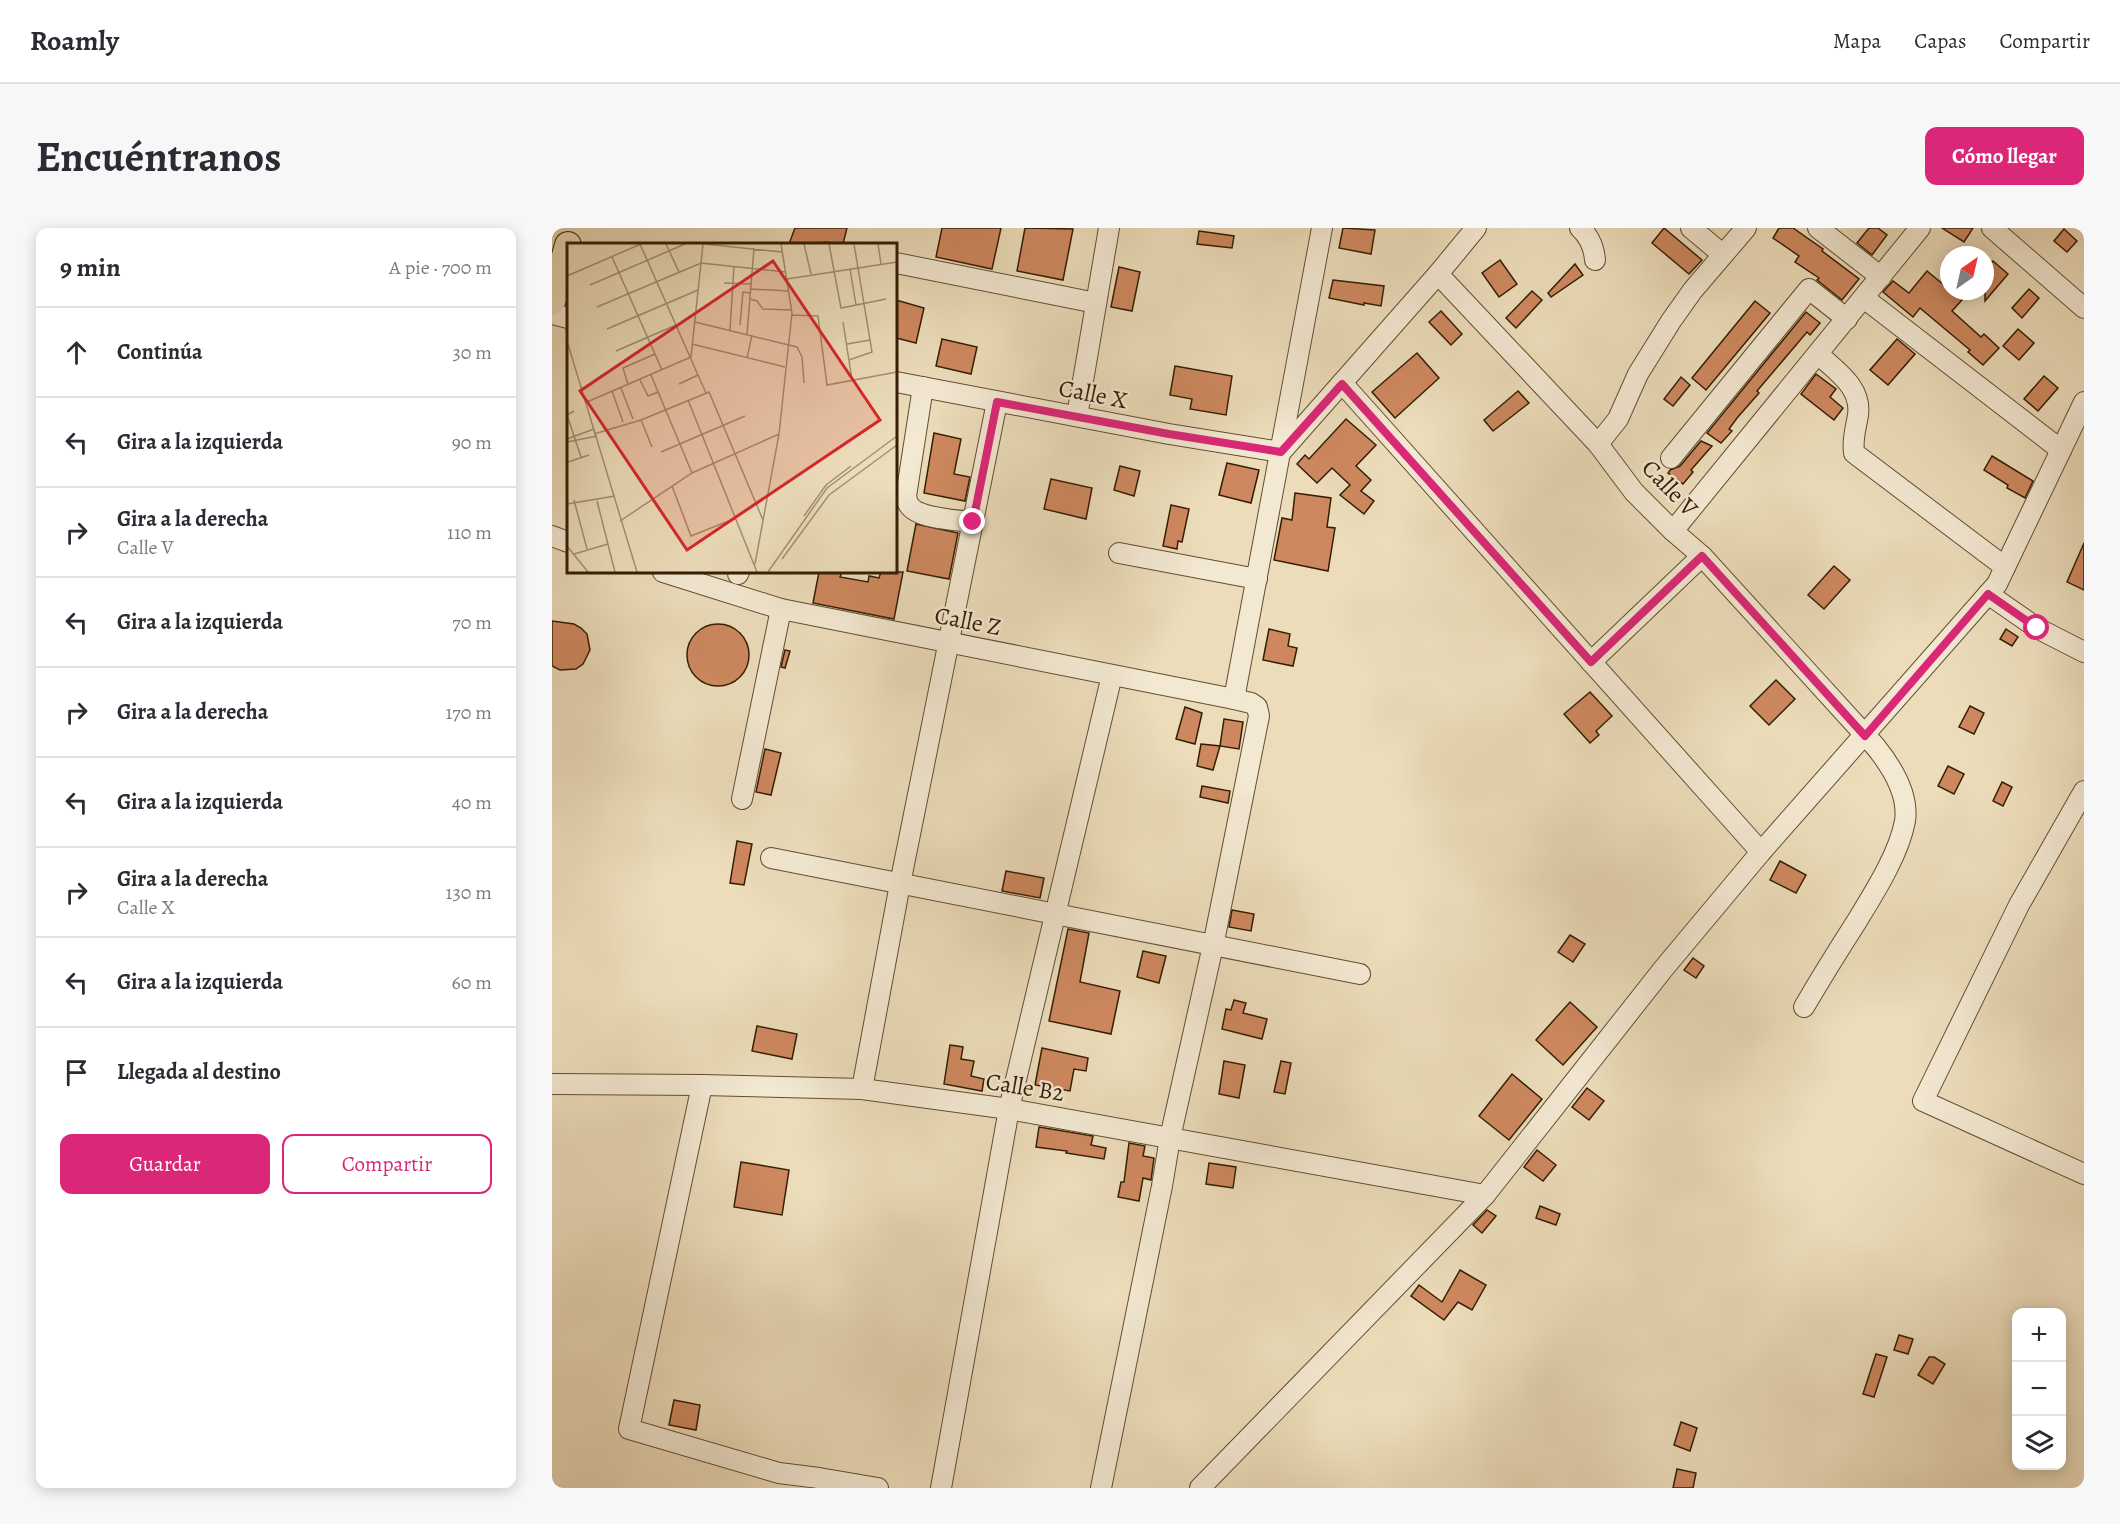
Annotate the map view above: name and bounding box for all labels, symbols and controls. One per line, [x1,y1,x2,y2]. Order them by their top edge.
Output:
text: Roamly [30,22,119,60]
text: Mapa [1833,27,1881,55]
text: Capas [1914,27,1967,55]
text: Compartir [2000,27,2090,55]
button: Cómo llegar [1925,127,2084,185]
text: Encuéntranos [36,128,281,185]
inset map [567,243,897,573]
north arrow [1940,246,1994,300]
text: 9 min [60,250,121,285]
text: A pie · 700 m [389,254,492,281]
icon: ahead [60,336,93,369]
text: Continúa [117,337,203,367]
text: 30 m [452,339,492,366]
street label: Calle X [1056,372,1130,416]
icon: left [60,426,93,459]
text: Gira a la izquierda [117,427,283,457]
text: 90 m [452,429,492,456]
street label: Calle V [1635,452,1705,524]
text: Gira a la derecha [117,504,268,534]
route end [959,508,985,534]
icon: right [60,516,93,549]
text: 110 m [447,519,492,546]
text: Calle V [117,534,174,561]
street label: Calle Z [932,599,1004,643]
icon: left [60,606,93,639]
text: Gira a la izquierda [117,607,283,637]
text: 70 m [452,609,492,636]
route start [2023,614,2049,640]
icon: right [60,696,93,729]
text: Gira a la derecha [117,697,268,727]
text: 170 m [446,699,492,726]
icon: left [60,786,93,819]
text: Gira a la izquierda [117,787,283,817]
text: 40 m [452,789,492,816]
text: Gira a la derecha [117,864,268,894]
icon: right [60,876,93,909]
text: 130 m [446,879,492,906]
text: Calle X [117,894,175,921]
icon: left [60,966,93,999]
text: Gira a la izquierda [117,967,283,997]
text: 60 m [452,969,492,996]
icon: arrive [60,1056,93,1089]
text: Llegada al destino [117,1057,281,1087]
street label: Calle B2 [983,1065,1067,1109]
button: Guardar [60,1134,270,1194]
button: Compartir [282,1134,492,1194]
map controls [2012,1308,2066,1470]
button: + [2012,1308,2066,1362]
button: − [2012,1362,2066,1416]
button: layers [2012,1416,2066,1470]

